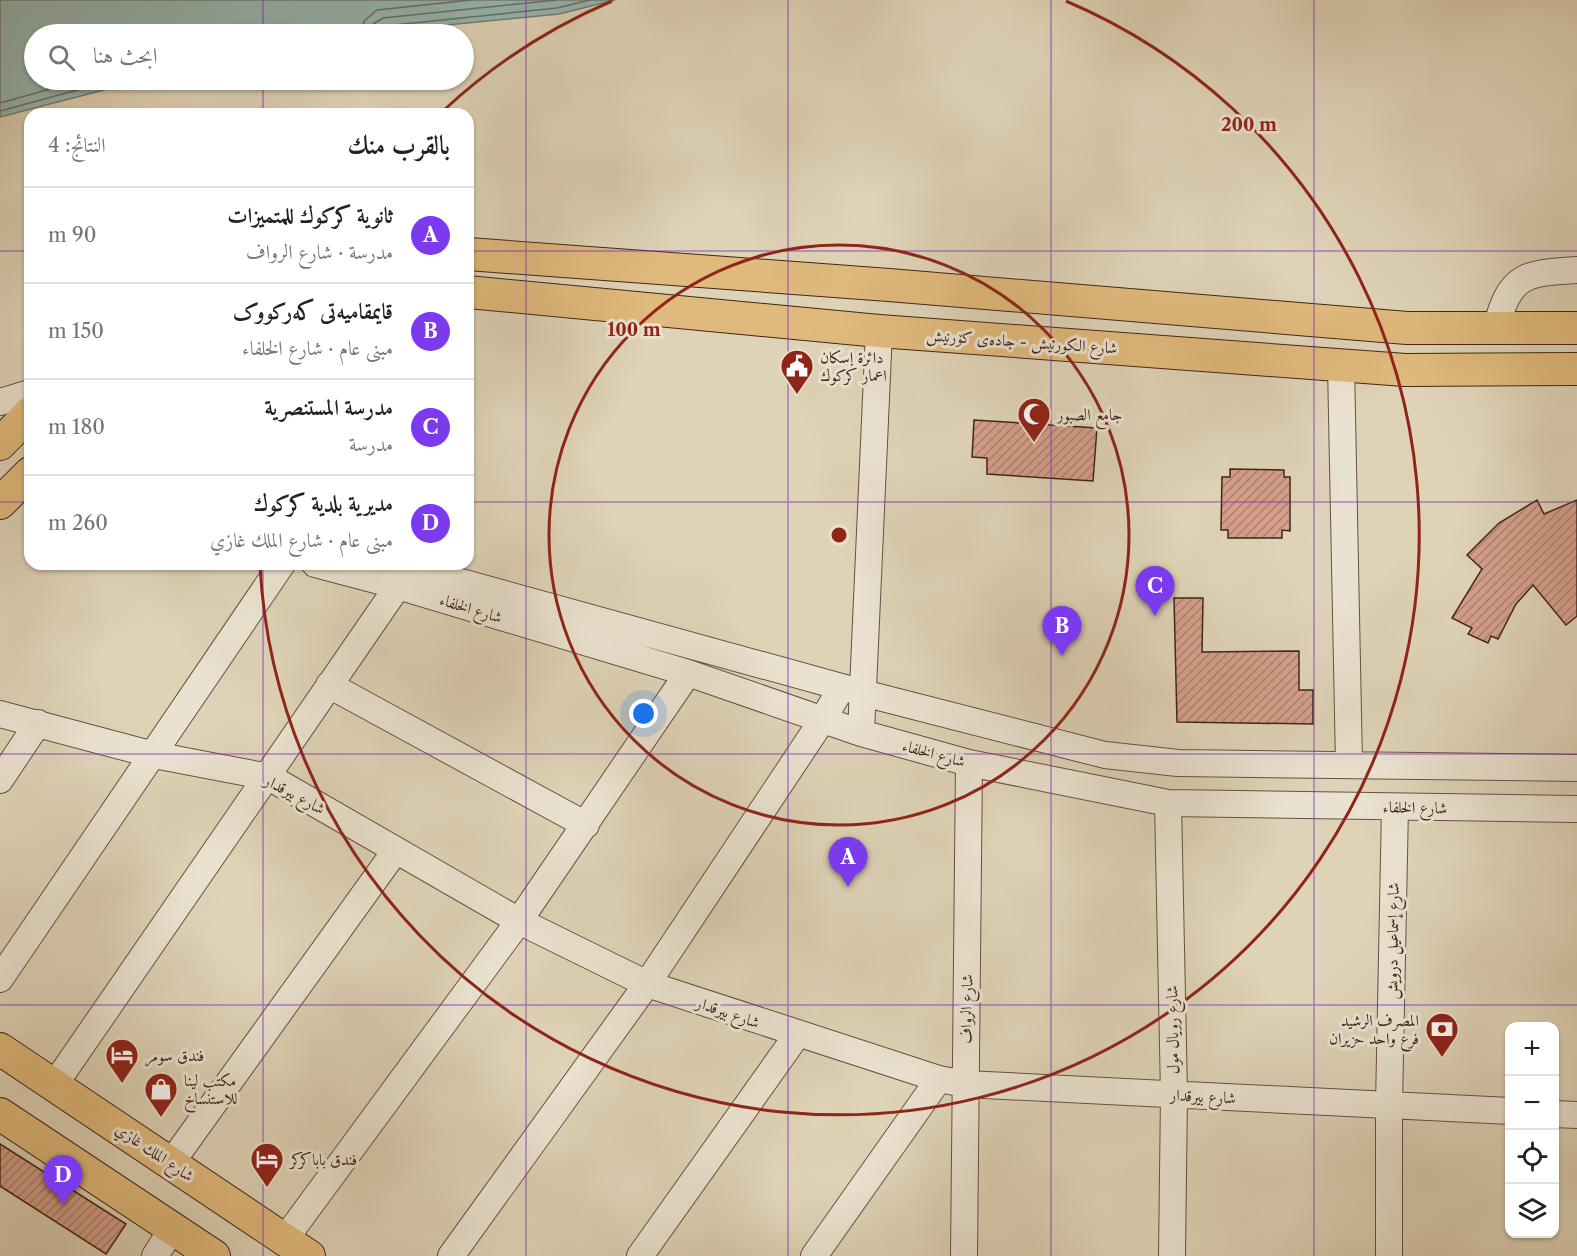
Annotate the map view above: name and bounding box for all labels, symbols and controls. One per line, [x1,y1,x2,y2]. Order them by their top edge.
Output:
search box [24,24,474,90]
icon: search [45,41,78,74]
text: ابحث هنا [93,42,158,69]
text: 200 m [1221,114,1277,136]
text: بالقرب منك [347,129,450,161]
text: النتائج: 4 [48,133,106,157]
text: ثانوية كركوك للمتميزات [227,202,393,229]
text: 90 m [48,223,96,247]
text: A [423,223,438,247]
text: مدرسة · شارع الرواف [246,240,393,264]
text: قایمقامیەتی کەرکووک [233,298,393,325]
text: 150 m [48,319,104,343]
text: B [423,319,438,343]
text: 100 m [607,319,661,341]
street label: شارع الكورنيش - جادەی کۆرنیش [925,324,1118,362]
text: مبنى عام · شارع الخلفاء [242,336,393,360]
place label: دائرة إسكان اعمار كركوك [820,347,887,386]
public building icon: دائرة إسكان اعمار كركوك [779,348,815,395]
text: مدرسة المستنصرية [265,394,393,421]
mosque icon: جامع الصبور [1016,396,1052,443]
place label: جامع الصبور [1055,404,1122,430]
text: 180 m [48,415,105,439]
text: C [422,415,439,439]
text: مدرسة [349,432,393,456]
text: مديرية بلدية كركوك [254,490,393,517]
text: 260 m [48,511,108,535]
text: D [422,511,439,535]
centre of rings [829,525,849,545]
text: مبنى عام · شارع الملك غازي [210,528,393,552]
pin: C [1136,566,1174,616]
street label: شارع الخلفاء [436,589,505,631]
pin: B [1042,606,1082,656]
your location [629,699,658,728]
street label: شارع الخلفاء [899,735,968,775]
street label: شارع بيرقدار [258,769,329,822]
street label: شارع الخلفاء [1382,796,1447,822]
pin: A [828,838,868,887]
street label: شارع إسماعيل درويش [1381,883,1407,1000]
street label: شارع الرواف [955,974,981,1044]
street label: شارع رويال مول [1161,985,1187,1075]
street label: شارع بيرقدار [690,991,762,1036]
place label: المصرف الرشید فرع واحد حزیران [1329,1010,1419,1052]
bank icon: المصرف الرشید فرع واحد حزیران [1424,1011,1460,1058]
map controls [1505,1022,1559,1238]
button: + [1505,1022,1559,1076]
hotel icon: فندق سومر [104,1037,140,1084]
place label: فندق سومر [145,1045,204,1067]
place label: مكتب لينا للاستنساخ [184,1070,237,1113]
shop icon: مكتب لينا للاستنساخ [143,1071,179,1118]
button: − [1505,1076,1559,1130]
street label: شارع بيرقدار [1167,1084,1236,1112]
street label: شارع الملك غازي [110,1118,198,1189]
button: locate [1505,1130,1559,1184]
hotel icon: فندق باباكركر [249,1141,285,1188]
place label: فندق باباكركر [288,1149,357,1170]
pin: D [44,1156,82,1205]
button: layers [1505,1184,1559,1238]

